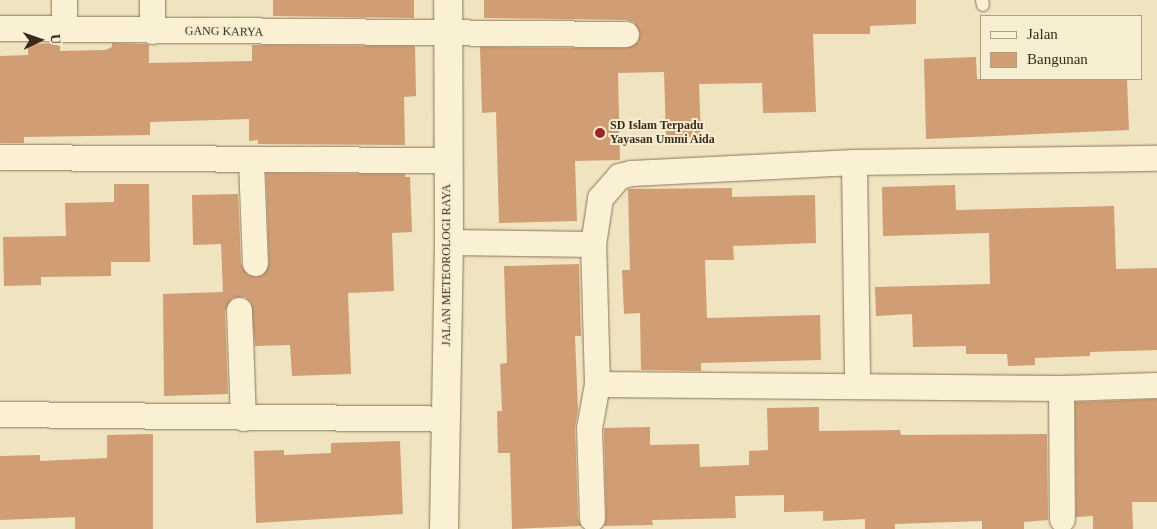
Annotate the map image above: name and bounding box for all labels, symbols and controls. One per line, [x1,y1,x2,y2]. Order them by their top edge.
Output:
north arrow [15,15,65,65]
legend [980,15,1142,80]
street label: GANG KARYA [185,24,263,40]
text: Jalan [1027,26,1058,42]
text: U [48,34,63,45]
text: Bangunan [1027,51,1088,67]
place label: SD Islam Terpadu Yayasan Ummi Aida [610,119,715,147]
marker: SD Islam Terpadu Yayasan Ummi Aida [594,127,606,139]
street label: JALAN METEOROLOGI RAYA [440,184,454,346]

